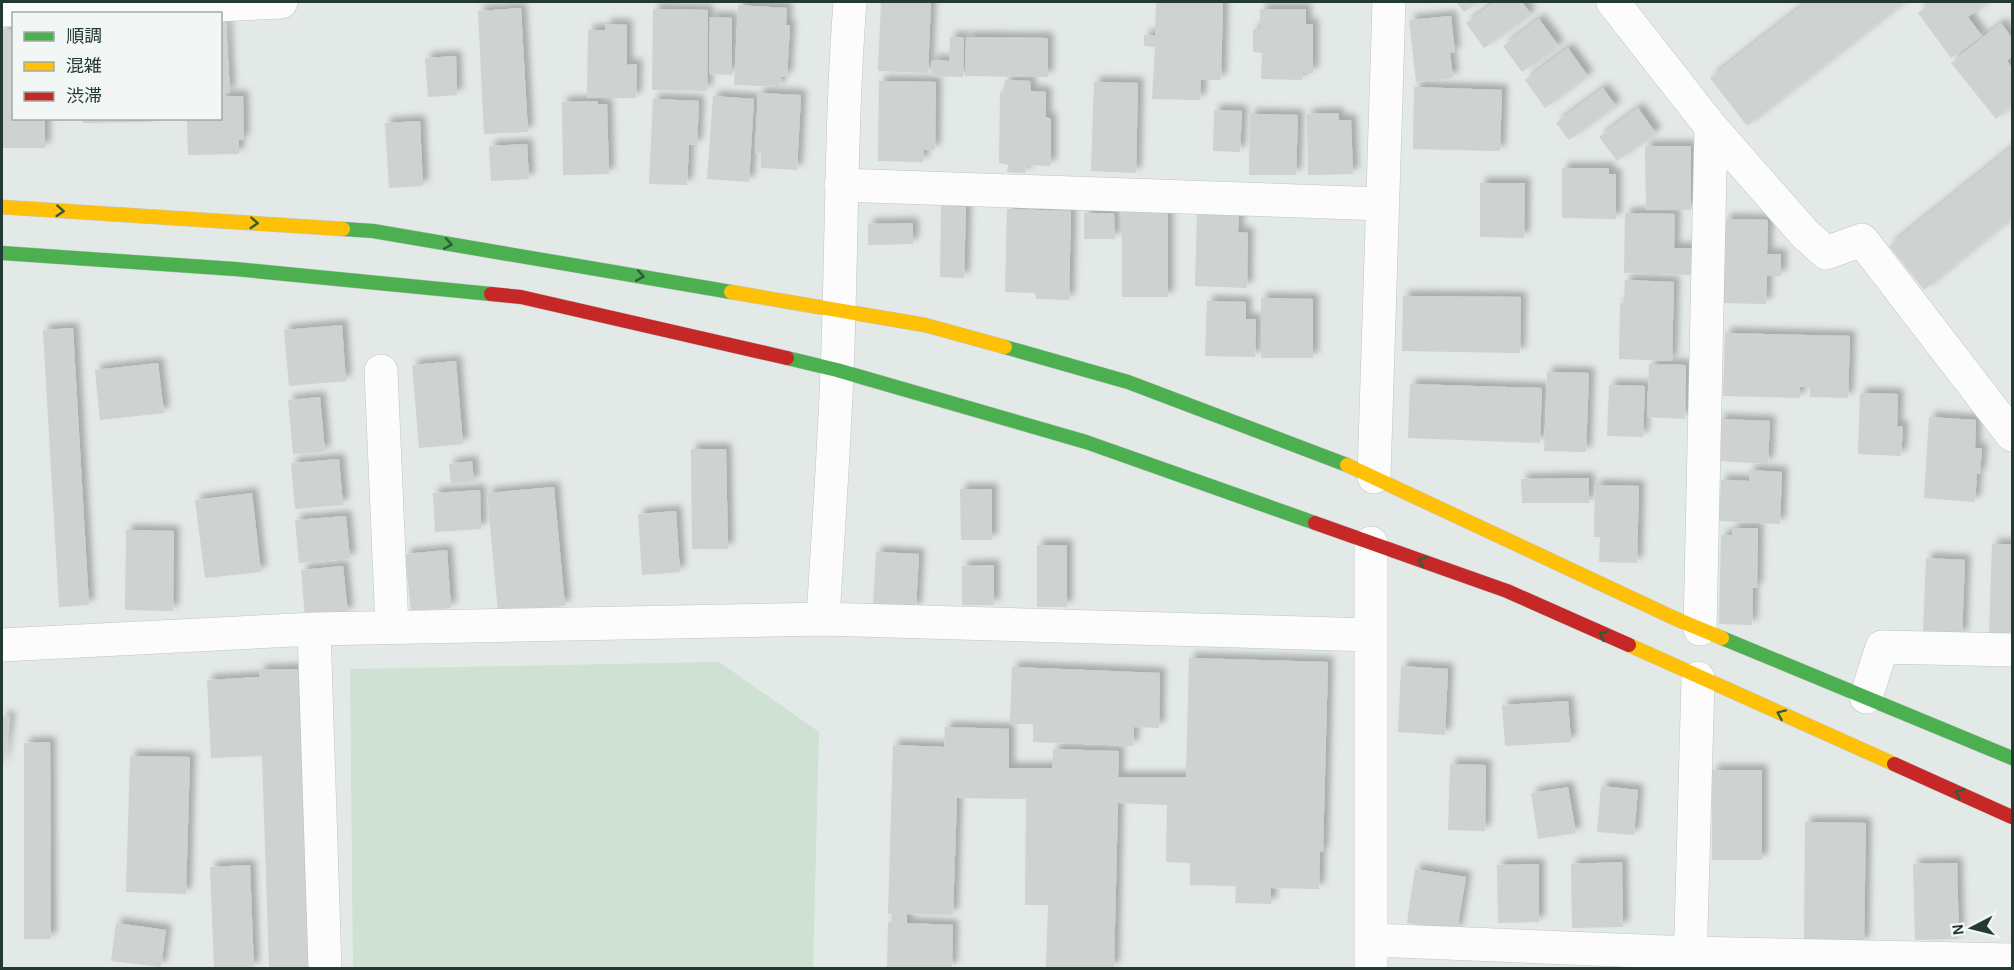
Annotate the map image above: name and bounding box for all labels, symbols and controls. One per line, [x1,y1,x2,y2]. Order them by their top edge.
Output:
legend [12,12,222,120]
text: 順調 [66,28,102,46]
text: 混雑 [66,56,102,76]
text: 渋滞 [66,87,102,106]
one-way arrow [55,204,64,217]
one-way arrow [250,217,259,230]
one-way arrow [443,237,453,250]
one-way arrow [635,269,645,282]
one-way arrow [1417,556,1428,568]
one-way arrow [1598,630,1609,642]
one-way arrow [1776,709,1787,721]
one-way arrow [1954,788,1965,800]
north arrow [1942,898,2002,958]
text: N [1949,923,1967,936]

